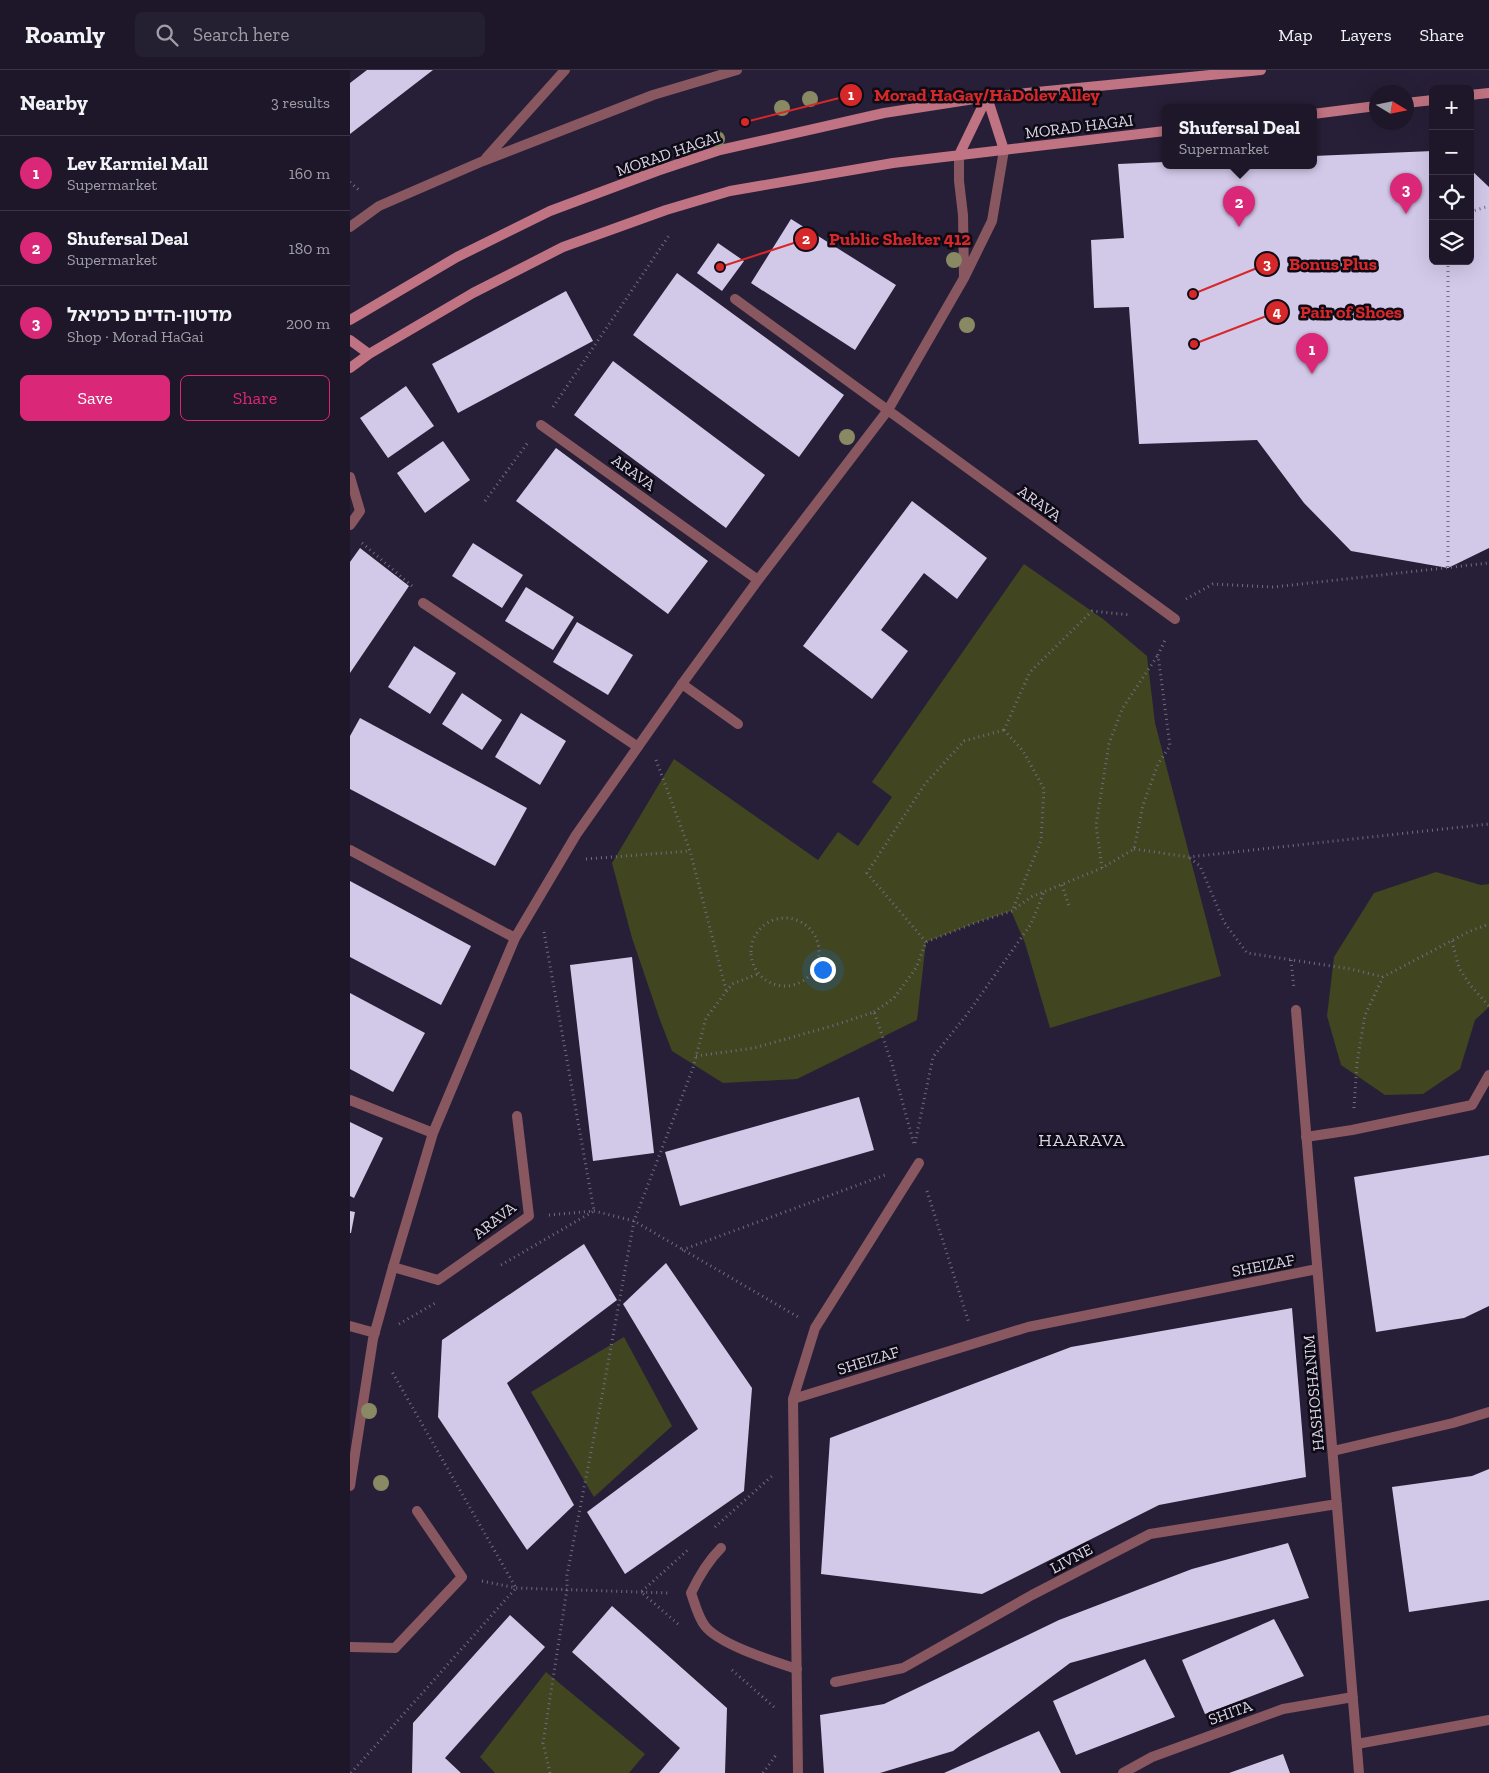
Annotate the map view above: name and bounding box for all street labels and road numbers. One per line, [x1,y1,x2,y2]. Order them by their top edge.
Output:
street label: MORAD HAGAI [1024,110,1134,143]
street label: MORAD HAGAI [614,127,723,180]
street label: ARAVA [608,450,660,495]
street label: ARAVA [1014,481,1066,526]
street label: ARAVA [469,1197,520,1243]
street label: SHEIZAF [1230,1250,1296,1281]
street label: HASHOSHANIM [1299,1334,1328,1452]
street label: SHEIZAF [835,1342,901,1379]
street label: LIVNE [1047,1539,1096,1578]
street label: SHITA [1206,1696,1255,1729]

